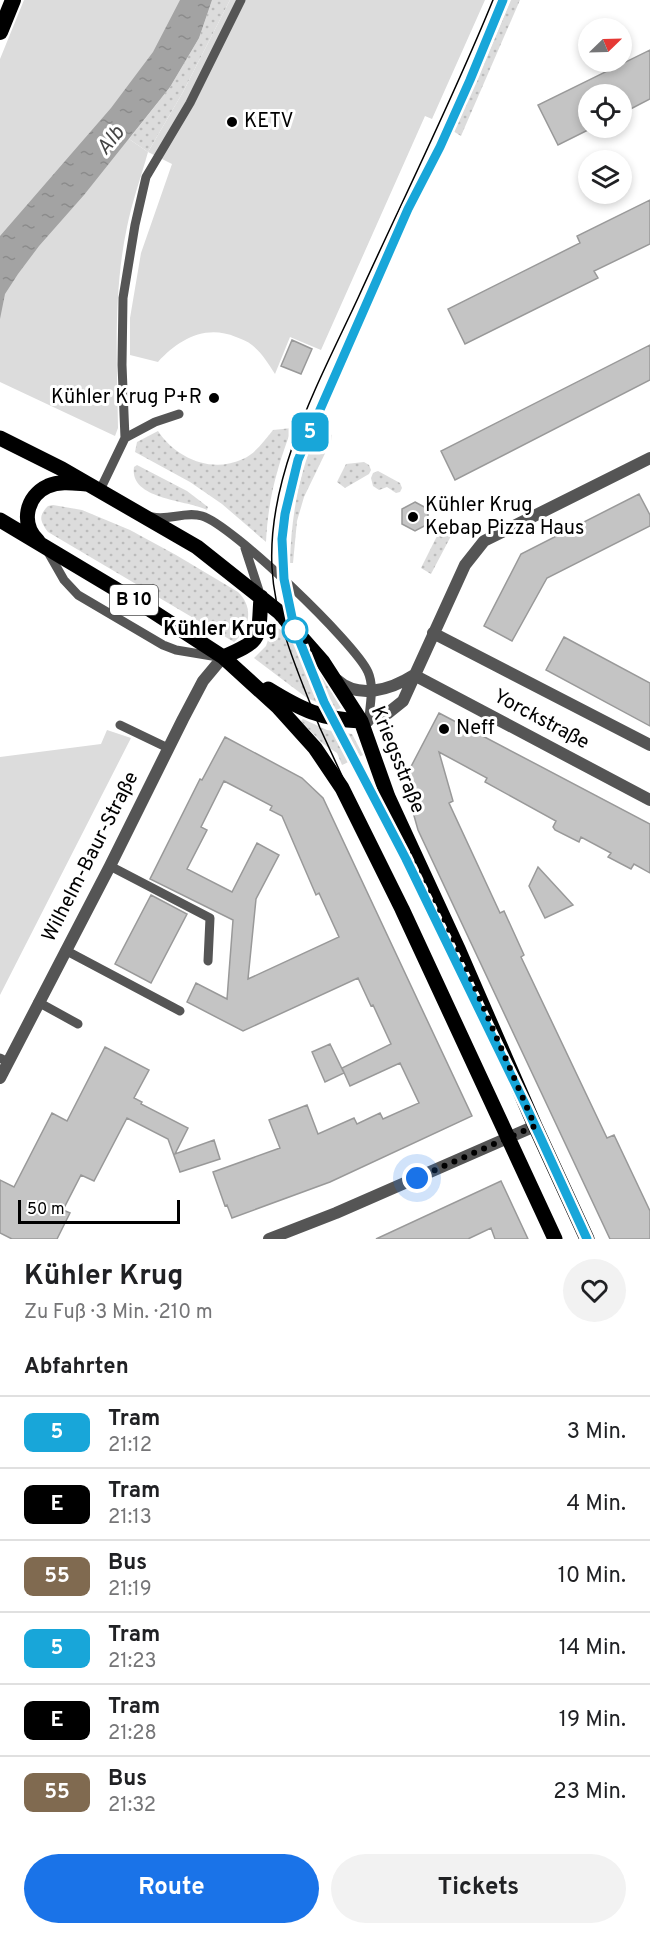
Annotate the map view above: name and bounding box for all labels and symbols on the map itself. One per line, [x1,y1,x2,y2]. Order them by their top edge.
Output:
north arrow [578,18,632,72]
place label: KETV [244,109,294,135]
marker: KETV [225,115,239,129]
water label: Alb [91,120,131,161]
place label: Kühler Krug P+R [51,385,202,411]
marker: Kühler Krug P+R [207,391,221,405]
line badge: 5 [290,412,330,452]
place label: Kühler Krug Kebap Pizza Haus [425,493,584,542]
marker: Kühler Krug Kebap Pizza Haus [406,510,420,524]
road number: B 10 [110,585,158,615]
place label: Kühler Krug [163,617,277,643]
marker: Kühler Krug [282,617,308,643]
street label: Yorckstraße [488,684,594,756]
street label: Kriegsstraße [364,703,430,817]
place label: Neff [456,716,495,742]
marker: Neff [437,722,451,736]
street label: Wilhelm-Baur-Straße [37,767,145,947]
your location [402,1163,432,1193]
scale bar [18,1197,180,1224]

